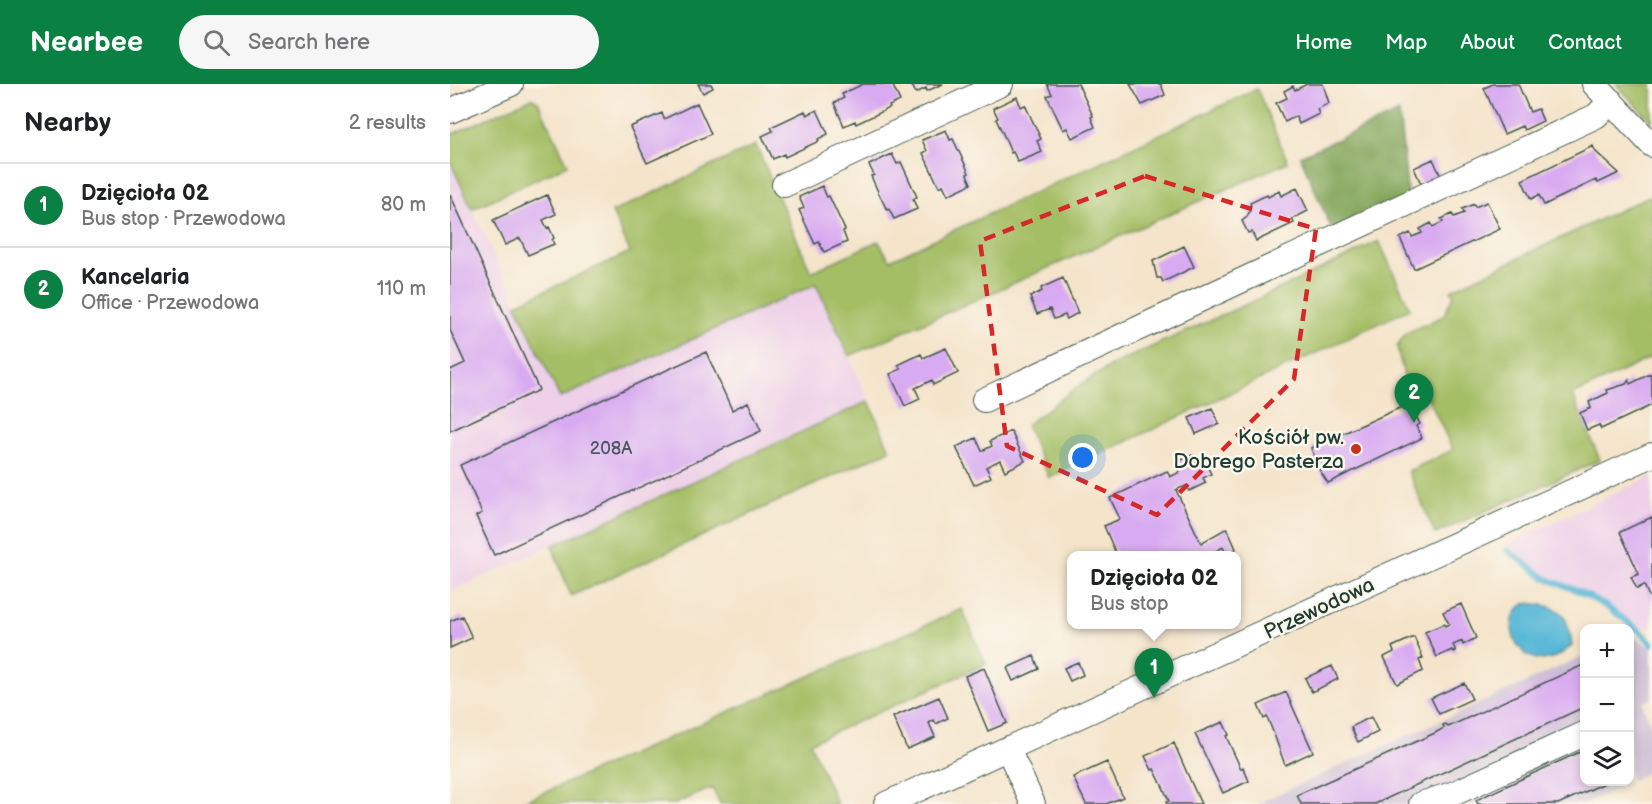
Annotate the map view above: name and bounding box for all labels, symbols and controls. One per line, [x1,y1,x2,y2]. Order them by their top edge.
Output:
search box [179,15,599,69]
text: Nearbee [30,26,143,59]
icon: search [200,26,233,59]
text: Search here [248,29,370,56]
text: Home [1295,30,1352,55]
text: Map [1385,30,1427,55]
text: About [1460,30,1515,55]
text: Contact [1548,30,1622,55]
text: Nearby [24,108,111,139]
text: 2 results [349,111,426,135]
text: Dzięcioła 02 [81,180,209,207]
text: 1 [39,193,48,217]
text: 80 m [381,193,426,217]
text: Bus stop · Przewodowa [81,207,286,231]
text: Kancelaria [81,264,190,291]
text: 2 [38,277,49,301]
text: 110 m [377,277,426,301]
text: Office · Przewodowa [81,291,259,315]
pin: 2 [1394,374,1434,423]
place label: Kościół pw. Dobrego Pasterza [1173,425,1344,474]
house number: 208A [590,438,632,459]
marker: Kościół pw. Dobrego Pasterza [1349,442,1363,456]
your location [1068,443,1097,472]
popup [1067,551,1241,629]
text: Dzięcioła 02 [1090,565,1218,592]
street label: Przewodowa [1260,572,1378,645]
text: Bus stop [1090,592,1169,616]
map controls [1580,624,1634,786]
button: + [1580,624,1634,678]
pin: 1 [1134,648,1174,698]
button: − [1580,678,1634,732]
button: layers [1580,732,1634,786]

